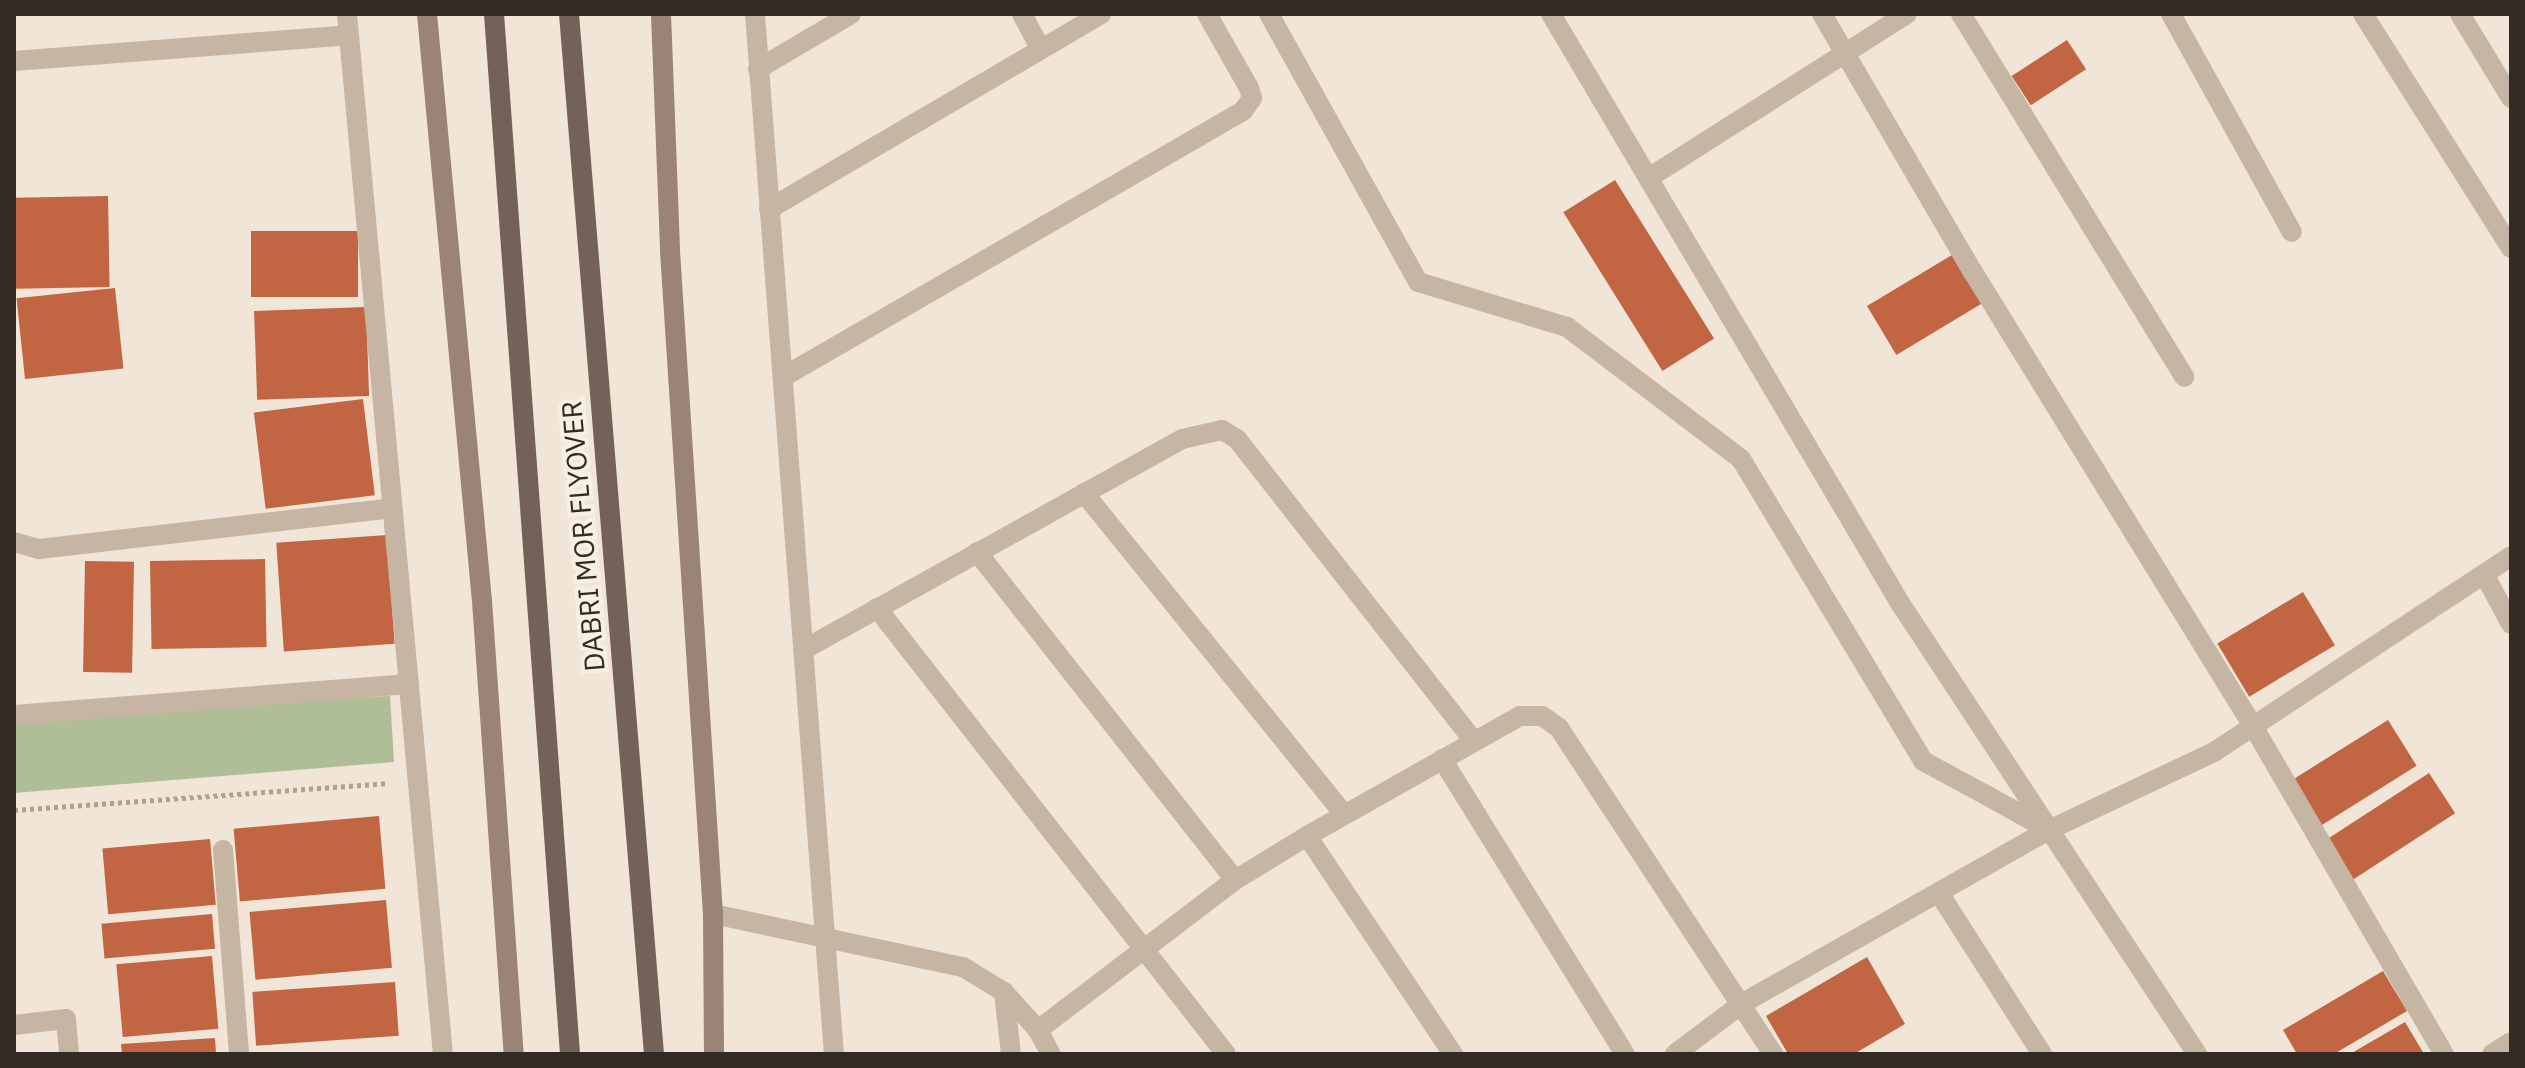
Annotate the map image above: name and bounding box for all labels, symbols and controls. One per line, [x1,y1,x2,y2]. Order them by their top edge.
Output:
street label: DABRI MOR FLYOVER [554,399,612,673]

